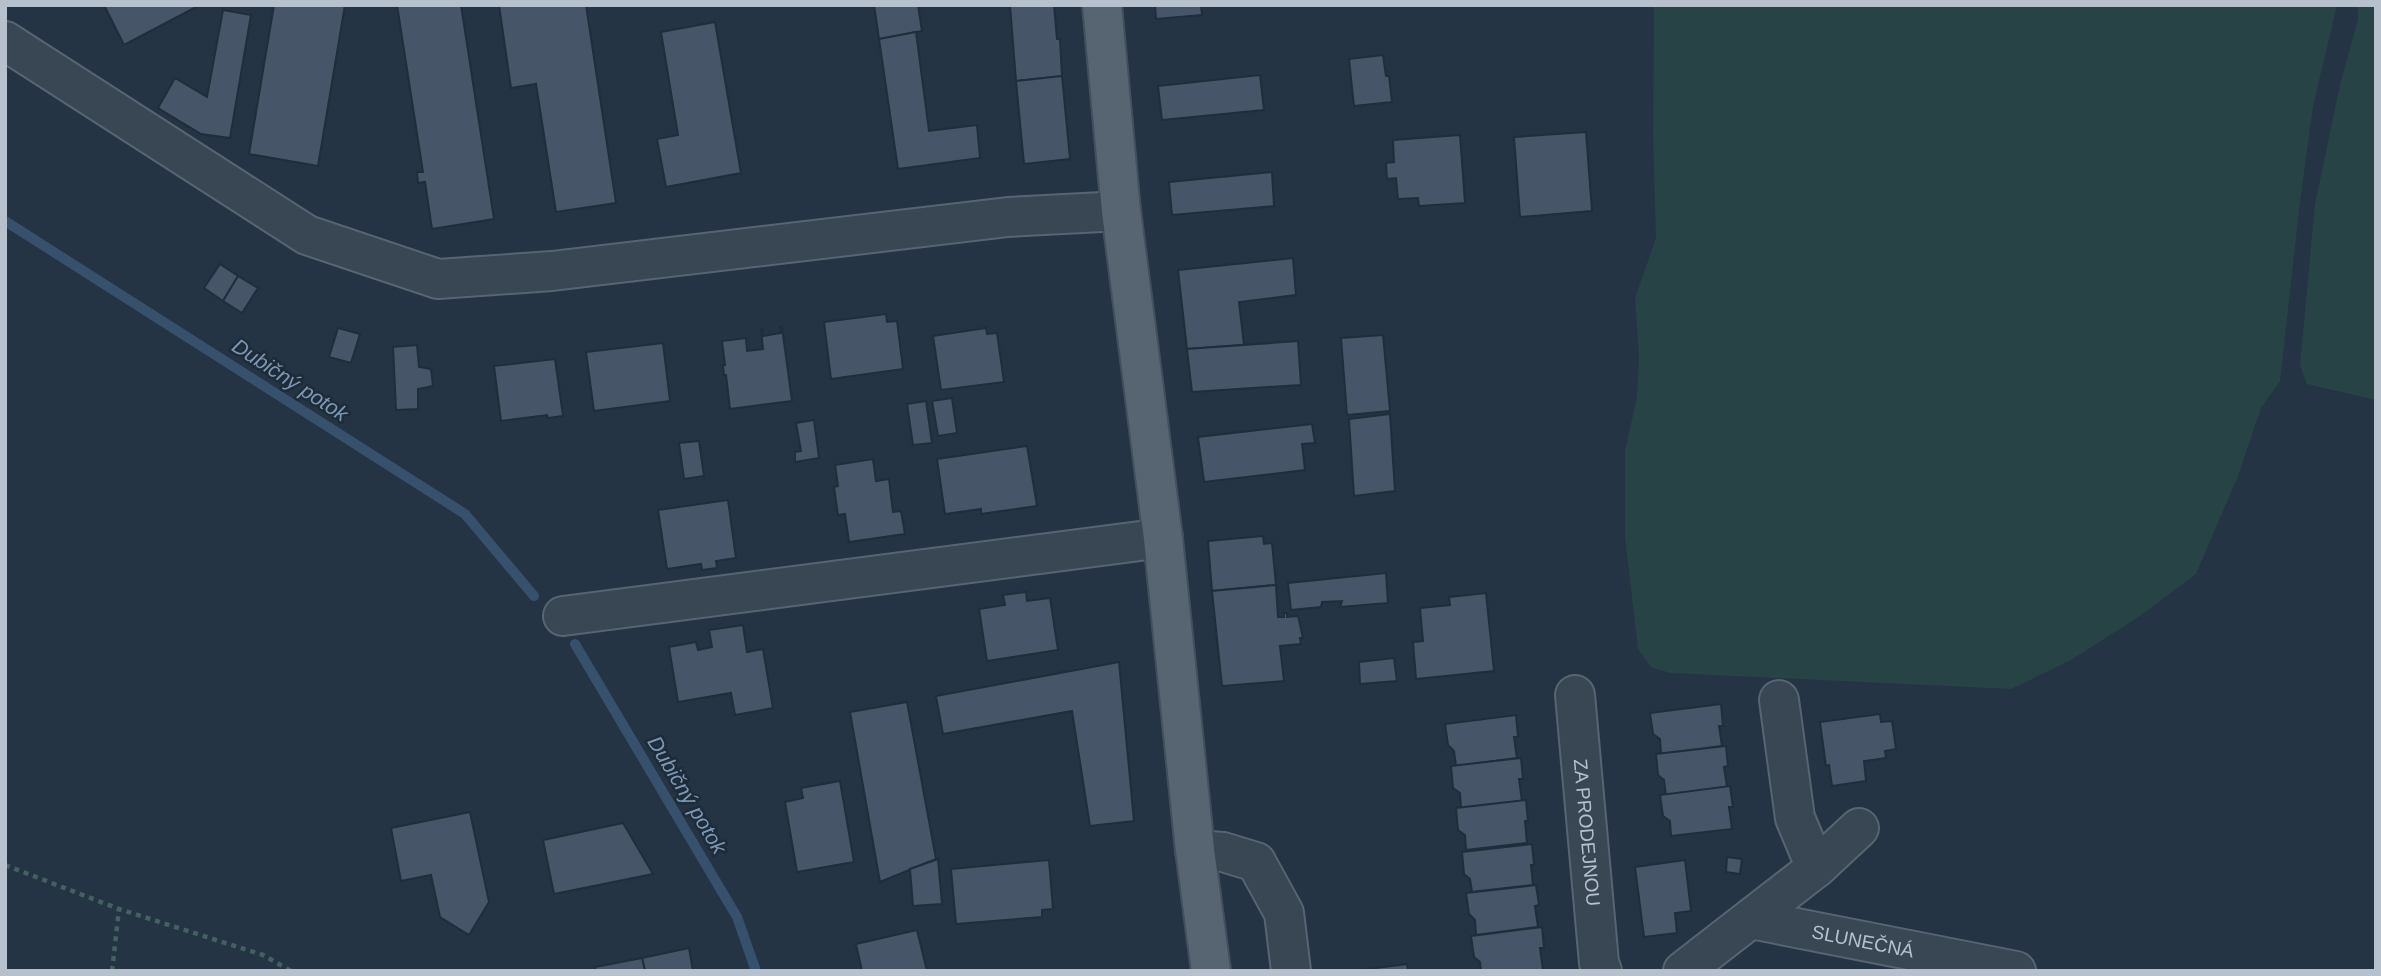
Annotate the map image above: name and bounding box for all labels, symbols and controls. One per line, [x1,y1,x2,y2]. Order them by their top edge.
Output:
water label: Dubičný potok [228,334,354,426]
water label: Dubičný potok [643,732,732,859]
street label: ZA PRODEJNOU [1570,758,1604,907]
street label: SLUNEČNÁ [1810,921,1916,962]

